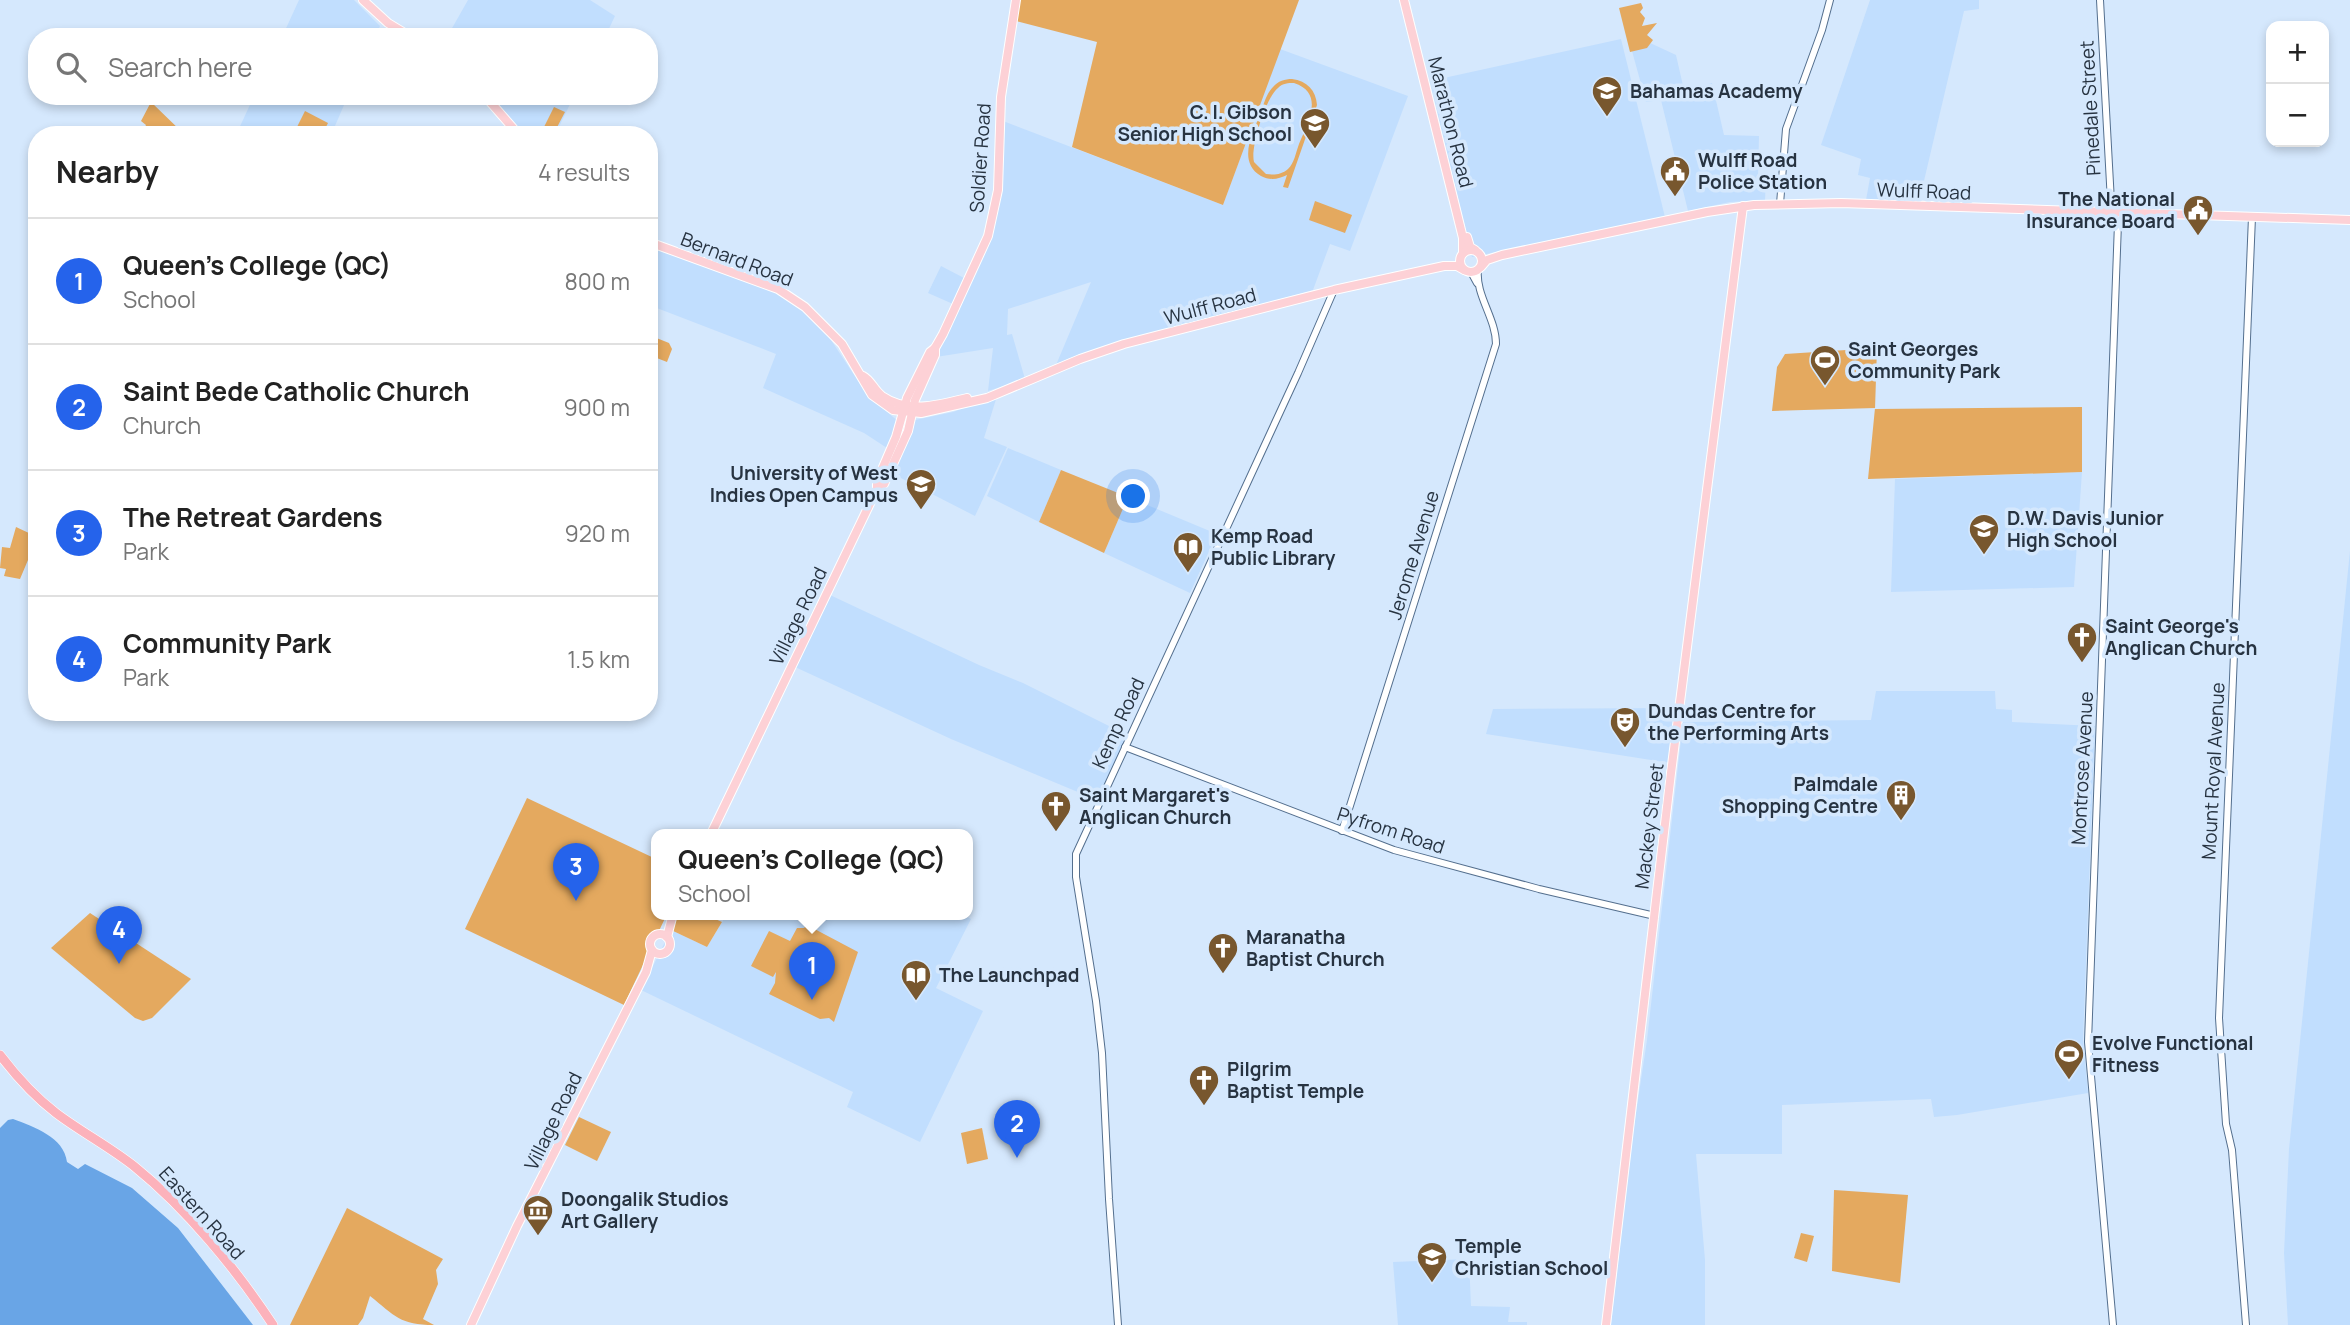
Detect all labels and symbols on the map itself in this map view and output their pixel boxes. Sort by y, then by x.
street label: Pinedale Street [2073,40,2107,176]
street label: Marathon Road [1422,54,1480,190]
school or university icon: Bahamas Academy [1590,74,1624,118]
place label: Bahamas Academy [1630,78,1803,104]
place label: C. I. Gibson Senior High School [1117,99,1292,147]
street label: Soldier Road [963,102,997,214]
school or university icon: C. I. Gibson Senior High School [1298,106,1332,150]
place label: Wulff Road Police Station [1698,147,1827,195]
public building icon: Wulff Road Police Station [1658,154,1692,198]
street label: Wulff Road [1876,176,1972,206]
place label: The National Insurance Board [2026,186,2175,234]
public building icon: The National Insurance Board [2181,193,2215,237]
street label: Bernard Road [677,226,797,292]
street label: Wulff Road [1161,281,1259,331]
place label: Saint Georges Community Park [1848,336,2001,384]
sports icon: Saint Georges Community Park [1808,343,1842,387]
place label: University of West Indies Open Campus [710,460,898,508]
school or university icon: University of West Indies Open Campus [904,467,938,511]
your location [1116,479,1150,513]
street label: Jerome Avenue [1381,487,1445,623]
place label: D.W. Davis Junior High School [2007,505,2164,553]
school or university icon: D.W. Davis Junior High School [1967,512,2001,556]
place label: Kemp Road Public Library [1211,523,1336,571]
library icon: Kemp Road Public Library [1171,530,1205,574]
street label: Village Road [763,563,833,669]
place label: Saint George's Anglican Church [2105,613,2257,661]
church icon: Saint George's Anglican Church [2065,620,2099,664]
street label: Kemp Road [1086,673,1150,773]
street label: Mount Royal Avenue [2195,682,2231,860]
street label: Montrose Avenue [2065,691,2099,845]
place label: Dundas Centre for the Performing Arts [1648,698,1829,746]
theatre icon: Dundas Centre for the Performing Arts [1608,705,1642,749]
street label: Mackey Street [1628,761,1670,891]
place label: Palmdale Shopping Centre [1722,771,1878,819]
building icon: Palmdale Shopping Centre [1884,778,1918,822]
place label: Saint Margaret's Anglican Church [1079,782,1231,830]
church icon: Saint Margaret's Anglican Church [1039,789,1073,833]
street label: Pyfrom Road [1334,800,1448,860]
pin: 3 [553,843,599,901]
pin: 4 [96,906,142,964]
place label: Maranatha Baptist Church [1246,924,1385,972]
church icon: Maranatha Baptist Church [1206,931,1240,975]
pin: 1 [789,942,835,1000]
library icon: The Launchpad [899,958,933,1002]
place label: The Launchpad [939,962,1080,988]
place label: Evolve Functional Fitness [2092,1030,2254,1078]
sports icon: Evolve Functional Fitness [2052,1037,2086,1081]
place label: Pilgrim Baptist Temple [1227,1056,1364,1104]
church icon: Pilgrim Baptist Temple [1187,1063,1221,1107]
street label: Village Road [518,1068,588,1174]
pin: 2 [994,1100,1040,1158]
street label: Eastern Road [153,1161,251,1265]
place label: Doongalik Studios Art Gallery [561,1186,728,1234]
museum icon: Doongalik Studios Art Gallery [521,1193,555,1237]
place label: Temple Christian School [1455,1233,1608,1281]
school or university icon: Temple Christian School [1415,1240,1449,1284]

